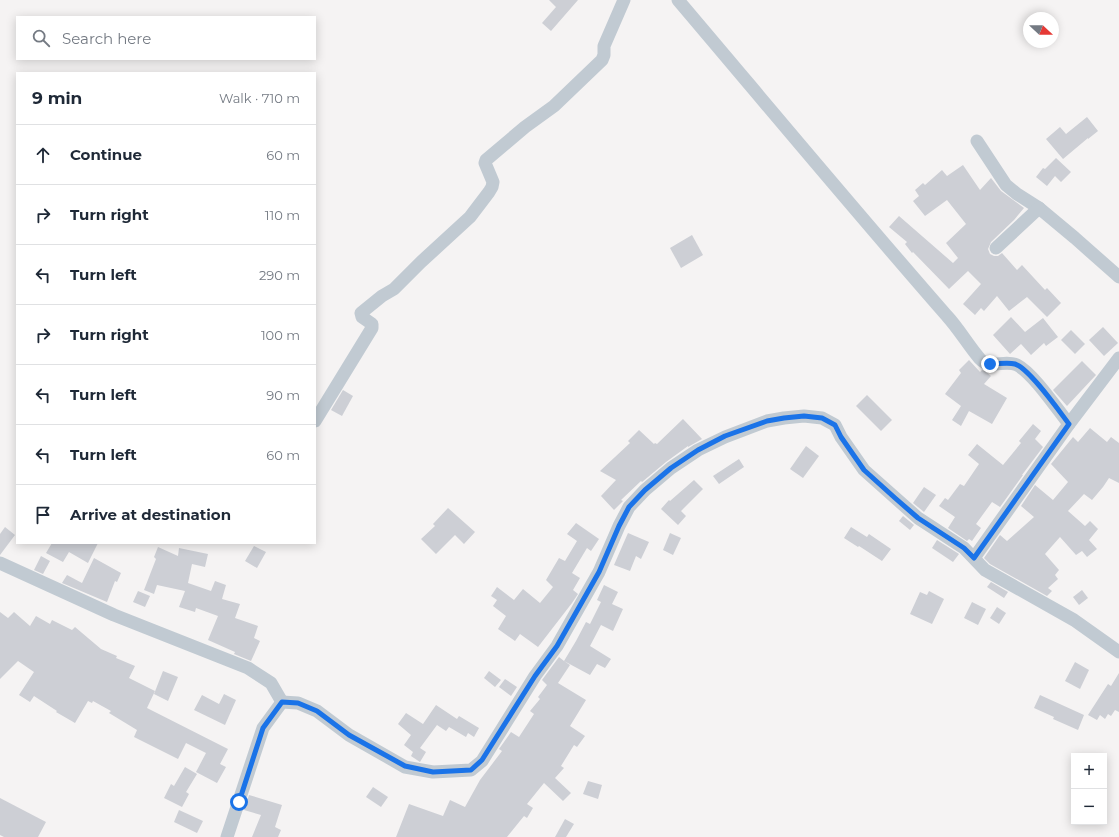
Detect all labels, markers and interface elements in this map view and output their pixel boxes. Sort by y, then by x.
north arrow [1023,12,1059,48]
search box [16,16,316,60]
icon: search [30,27,52,49]
text: Search here [62,29,151,48]
text: 9 min [32,88,82,108]
text: Walk · 710 m [219,90,300,106]
icon: ahead [32,144,54,166]
text: Continue [70,145,142,164]
text: 60 m [266,147,300,163]
icon: right [32,204,54,226]
text: Turn right [70,205,149,224]
text: 110 m [265,207,300,223]
icon: left [32,264,54,286]
text: Turn left [70,265,137,284]
text: 290 m [259,267,300,283]
icon: right [32,324,54,346]
text: Turn right [70,325,149,344]
text: 100 m [261,327,300,343]
route end [981,355,999,373]
icon: left [32,384,54,406]
text: Turn left [70,385,137,404]
text: 90 m [266,387,300,403]
icon: left [32,444,54,466]
text: Turn left [70,445,137,464]
text: 60 m [266,447,300,463]
icon: arrive [32,504,54,526]
text: Arrive at destination [70,505,231,524]
map controls [1071,753,1107,825]
button: + [1071,753,1107,789]
button: − [1071,789,1107,825]
route start [230,793,248,811]

